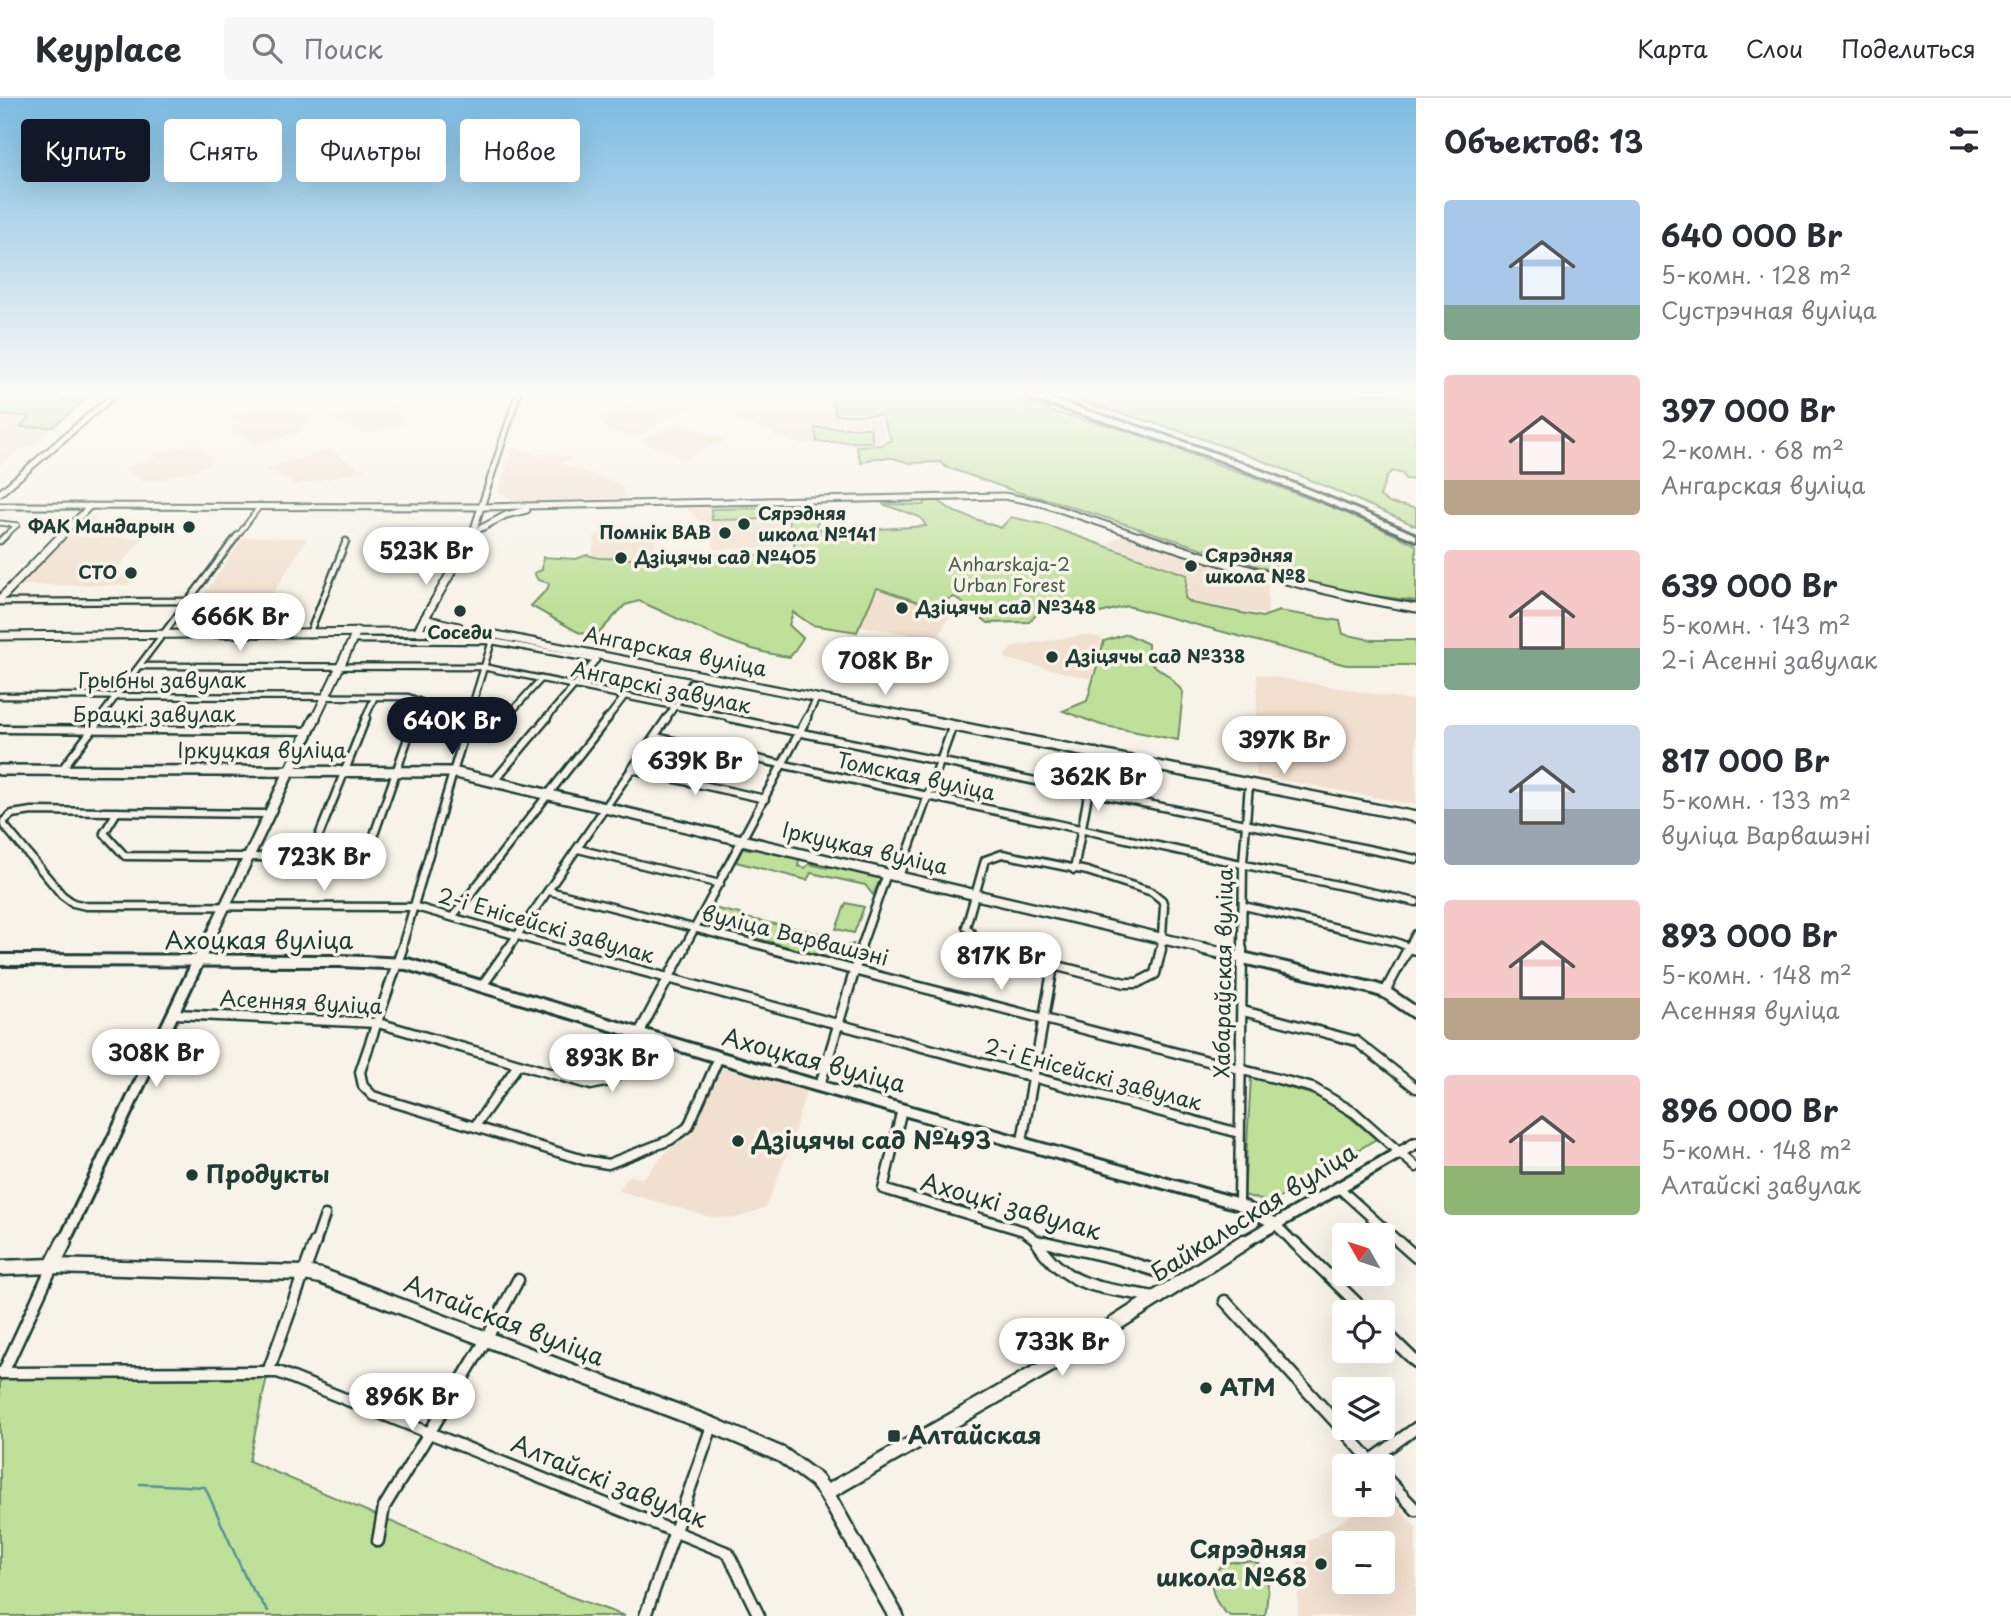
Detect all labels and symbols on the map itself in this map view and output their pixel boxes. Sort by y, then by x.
place label: Сярэдняя школа №141 [758,499,877,547]
place label: ФАК Мандарын [28,512,175,539]
marker: Сярэдняя школа №141 [736,516,752,532]
place label: Помнік ВАВ [599,518,711,545]
marker: ФАК Мандарын [181,519,197,535]
marker: Помнік ВАВ [717,525,733,541]
pin: 523K Br [361,528,491,587]
place label: Сярэдняя школа №8 [1205,541,1306,589]
place label: Дзіцячы сад №405 [634,543,816,570]
marker: Дзіцячы сад №405 [613,550,629,566]
park label: Anharskaja-2 Urban Forest [948,550,1070,598]
place label: СТО [78,558,117,585]
marker: Сярэдняя школа №8 [1183,558,1199,574]
marker: СТО [123,565,139,581]
place label: Дзіцячы сад №348 [915,593,1096,620]
pin: 666K Br [175,594,305,653]
marker: Дзіцячы сад №348 [894,600,910,616]
marker: Соседи [452,603,468,619]
street label: Ангарская вуліца [581,617,770,684]
place label: Соседи [427,618,493,645]
pin: 708K Br [820,638,950,697]
place label: Дзіцячы сад №338 [1065,642,1245,669]
marker: Дзіцячы сад №338 [1044,649,1060,665]
street label: Ангарскі завулак [568,651,755,721]
street label: Грыбны завулак [78,663,246,695]
street label: Брацкі завулак [73,697,236,729]
pin: 640K Br [387,698,517,757]
pin: 397K Br [1219,716,1349,776]
street label: Іркуцкая вуліца [178,733,347,765]
pin: 639K Br [630,738,760,797]
street label: Томская вуліца [834,743,999,807]
pin: 362K Br [1033,754,1163,813]
street label: Іркуцкая вуліца [780,812,951,882]
pin: 723K Br [259,834,389,893]
street label: Хабараўская вуліца [1204,868,1240,1078]
street label: 2-і Енісейскі завулак [435,878,659,970]
street label: вуліца Варвашэні [699,895,892,973]
street label: Ахоцкая вуліца [165,921,354,957]
pin: 817K Br [936,932,1066,992]
street label: Асенняя вуліца [219,981,384,1021]
street label: Ахоцкая вуліца [719,1017,911,1101]
street label: 2-і Енісейскі завулак [981,1029,1206,1118]
pin: 308K Br [91,1030,221,1089]
pin: 893K Br [547,1034,677,1094]
place label: Дзіцячы сад №493 [751,1121,991,1157]
marker: Дзіцячы сад №493 [730,1133,746,1149]
street label: Байкальская вуліца [1143,1133,1364,1290]
place label: Продукты [206,1155,330,1191]
street label: Ахоцкі завулак [917,1162,1107,1248]
marker: Продукты [184,1167,200,1183]
north arrow [1332,1223,1395,1286]
street label: Алтайская вуліца [399,1264,610,1374]
pin: 733K Br [997,1318,1127,1378]
place label: АТМ [1220,1368,1276,1404]
pin: 896K Br [347,1374,477,1433]
marker: АТМ [1198,1380,1214,1396]
place label: Алтайская [908,1416,1042,1452]
street label: Алтайскі завулак [506,1424,714,1536]
marker: Алтайская [886,1428,902,1444]
place label: Сярэдняя школа №68 [1156,1530,1307,1594]
marker: Сярэдняя школа №68 [1313,1556,1329,1572]

